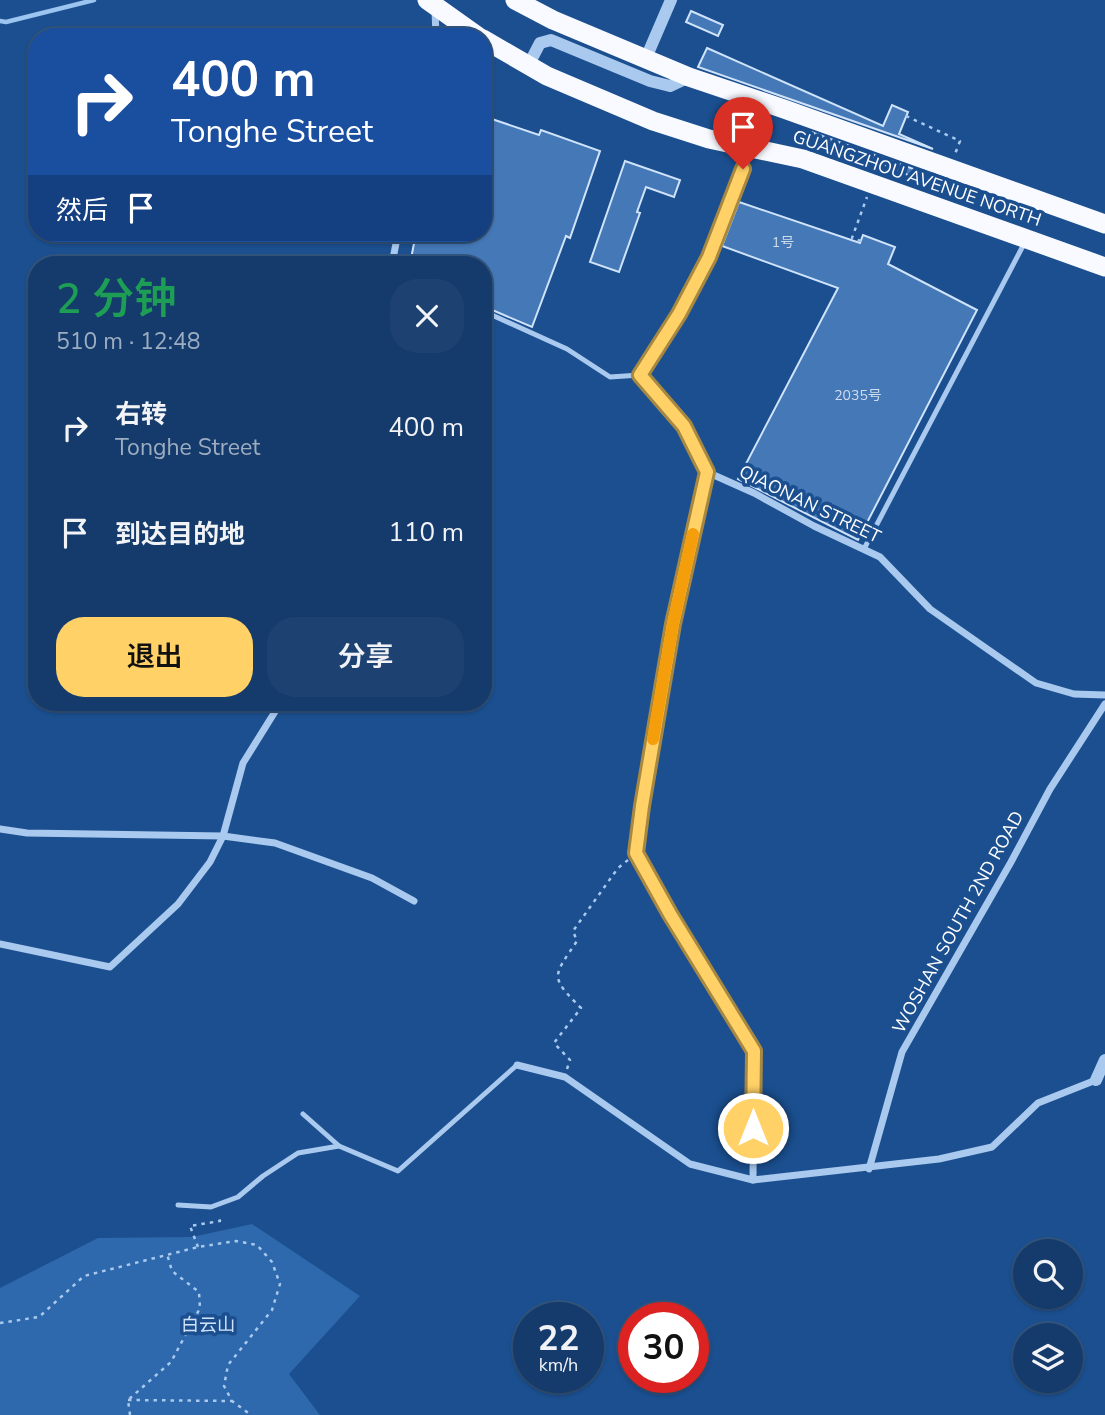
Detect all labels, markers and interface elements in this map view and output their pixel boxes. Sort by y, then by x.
text: 400 m [171,46,315,113]
icon: right [56,56,147,147]
pin [713,97,773,169]
icon: arrive [724,108,762,146]
text: Tonghe Street [171,110,373,153]
street label: GUANGZHOU AVENUE NORTH [790,124,1044,232]
icon: arrive [122,189,160,227]
text: 然后 [56,193,108,228]
house number: 1号 [772,233,794,252]
text: 2 分钟 [56,271,176,328]
button: close [390,279,464,353]
text: 510 m · 12:48 [56,326,201,357]
house number: 2035号 [834,386,882,405]
text: 右转 [115,397,167,432]
icon: right [56,409,94,447]
text: 400 m [388,410,464,445]
text: Tonghe Street [115,432,260,463]
street label: QIAONAN STREET [735,459,885,549]
icon: arrive [56,514,94,552]
text: 110 m [388,515,464,550]
text: 到达目的地 [115,517,245,552]
button: 退出 [56,617,253,697]
button: 分享 [267,617,464,697]
street label: WOSHAN SOUTH 2ND ROAD [887,807,1029,1037]
position arrow [716,1091,790,1165]
map controls [1013,1239,1083,1393]
button: search [1013,1239,1083,1309]
speed limit sign: 30 [618,1302,709,1393]
park label: 白云山 [181,1313,235,1337]
text: 22 [537,1315,580,1362]
button: layers [1013,1323,1083,1393]
text: km/h [539,1353,578,1377]

